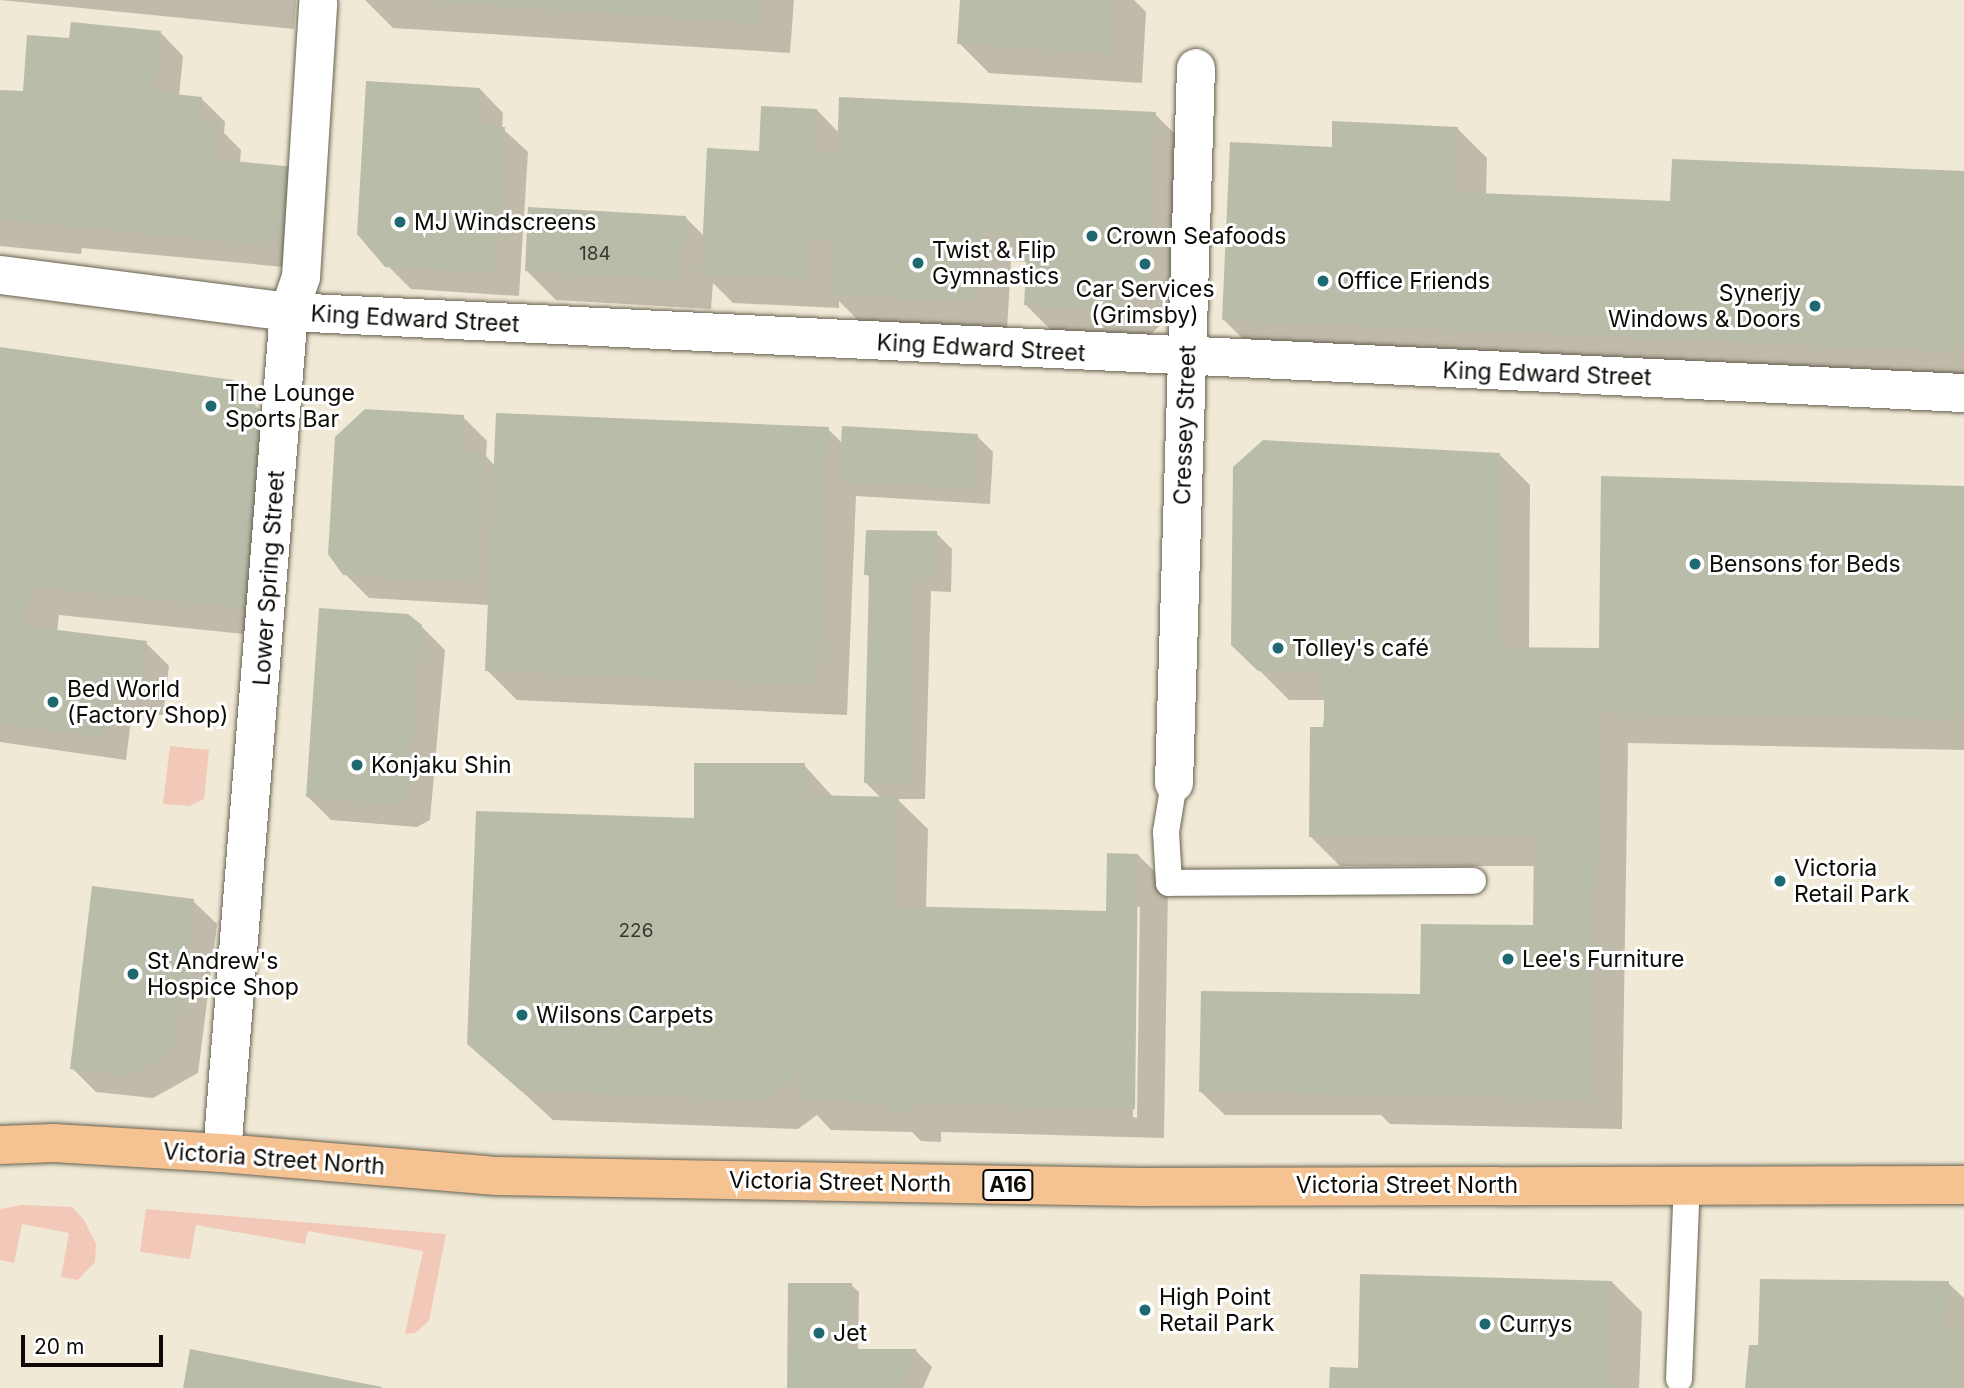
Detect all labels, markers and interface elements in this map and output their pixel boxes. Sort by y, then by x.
place label: MJ Windscreens [414,208,596,236]
marker: MJ Windscreens [392,214,408,230]
place label: Crown Seafoods [1106,222,1286,250]
marker: Crown Seafoods [1084,228,1100,244]
place label: Twist & Flip Gymnastics [932,236,1059,290]
house number: 184 [579,243,611,265]
marker: Twist & Flip Gymnastics [910,255,926,271]
marker: Car Services (Grimsby) [1137,256,1153,272]
place label: Office Friends [1337,267,1490,295]
marker: Office Friends [1315,273,1331,289]
place label: Car Services (Grimsby) [1075,275,1215,329]
place label: Synerjy Windows & Doors [1608,279,1801,333]
marker: Synerjy Windows & Doors [1807,298,1823,314]
street label: King Edward Street [310,300,520,338]
street label: King Edward Street [876,329,1086,367]
street label: Cressey Street [1168,345,1202,505]
street label: King Edward Street [1442,357,1652,391]
place label: The Lounge Sports Bar [225,379,355,433]
marker: The Lounge Sports Bar [203,398,219,414]
street label: Lower Spring Street [248,469,290,687]
place label: Bensons for Beds [1709,550,1901,578]
marker: Bensons for Beds [1687,556,1703,572]
place label: Tolley's café [1292,634,1429,662]
marker: Tolley's café [1270,640,1286,656]
place label: Bed World (Factory Shop) [67,675,228,729]
marker: Bed World (Factory Shop) [45,694,61,710]
place label: Konjaku Shin [371,751,512,779]
marker: Konjaku Shin [349,757,365,773]
place label: Victoria Retail Park [1794,854,1909,908]
marker: Victoria Retail Park [1772,873,1788,889]
house number: 226 [619,920,653,942]
place label: Lee's Furniture [1522,945,1684,973]
place label: St Andrew's Hospice Shop [147,947,299,1001]
marker: Lee's Furniture [1500,951,1516,967]
marker: St Andrew's Hospice Shop [125,966,141,982]
place label: Wilsons Carpets [536,1001,714,1029]
marker: Wilsons Carpets [514,1007,530,1023]
street label: Victoria Street North [162,1137,386,1181]
street label: Victoria Street North [729,1166,951,1198]
road number: A16 [982,1168,1034,1202]
street label: Victoria Street North [1296,1171,1518,1199]
place label: High Point Retail Park [1159,1283,1274,1337]
marker: High Point Retail Park [1137,1302,1153,1318]
place label: Currys [1499,1310,1573,1338]
marker: Currys [1477,1316,1493,1332]
place label: Jet [833,1319,867,1347]
scale bar [24,1322,166,1366]
marker: Jet [811,1325,827,1341]
text: 20 m [34,1334,84,1359]

